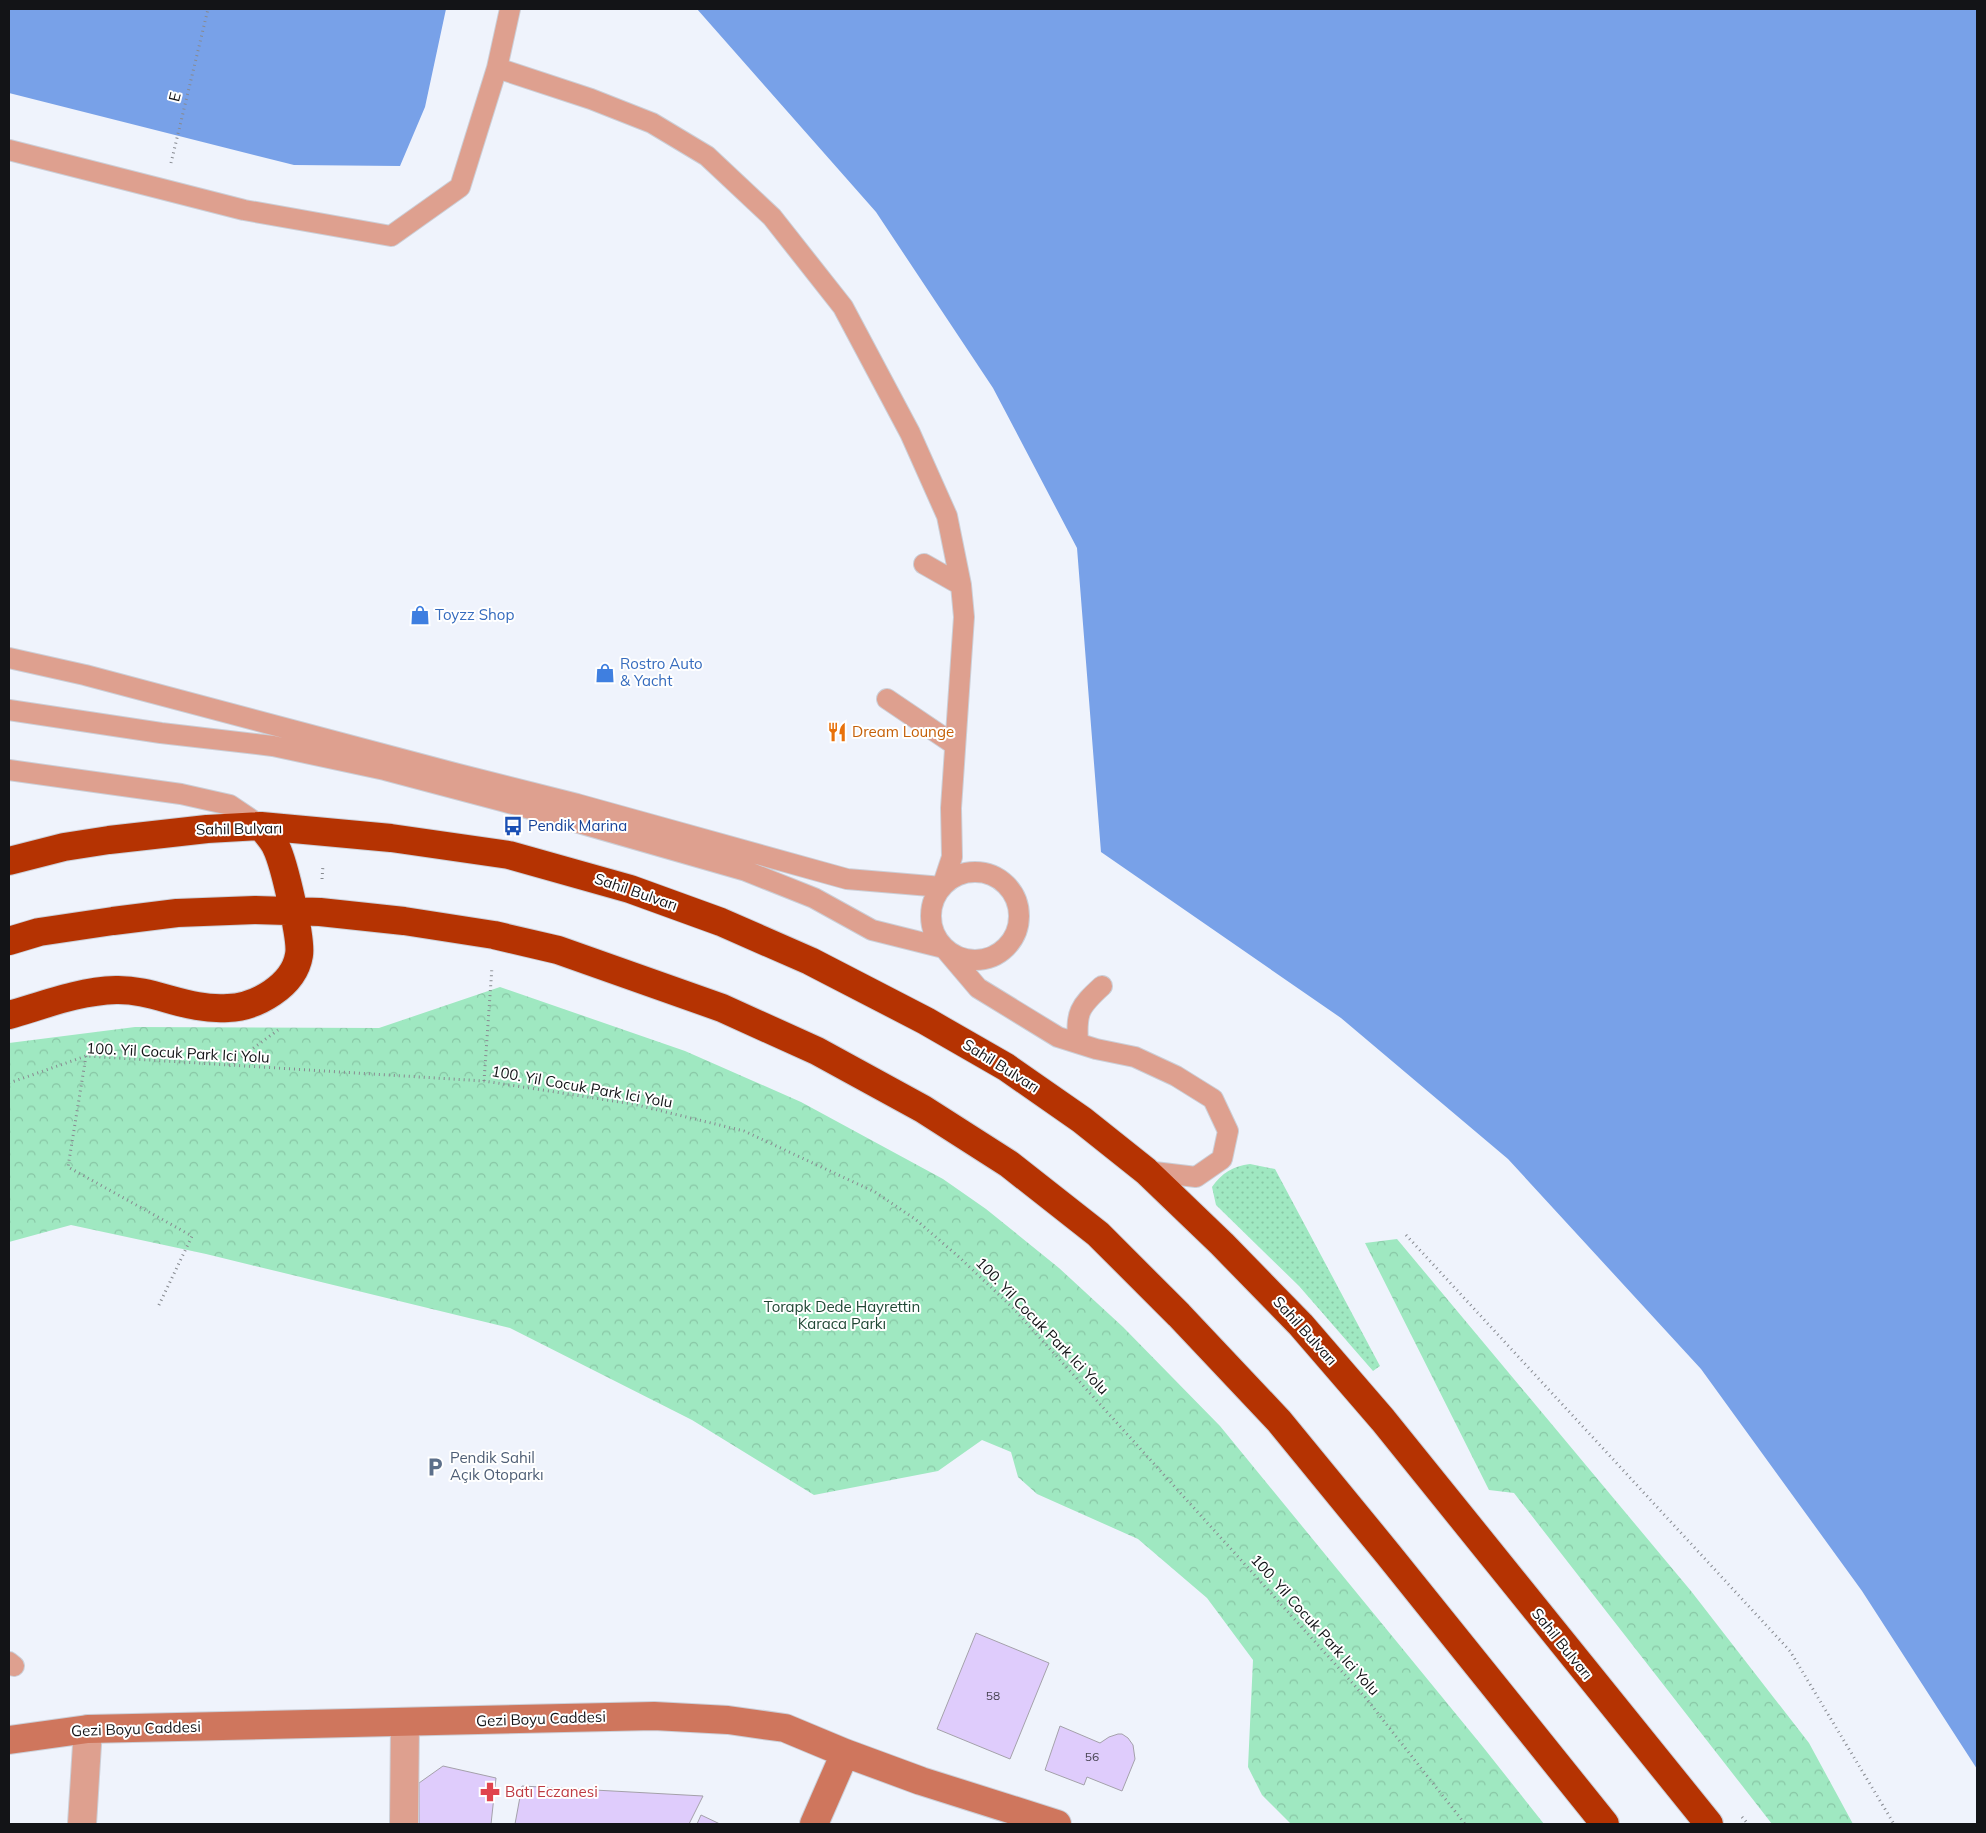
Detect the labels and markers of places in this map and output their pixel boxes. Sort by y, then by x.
shop icon: Toyzz Shop [409,604,431,626]
place label: Toyzz Shop [435,605,514,624]
place label: Rostro Auto & Yacht [620,654,703,690]
shop icon: Rostro Auto & Yacht [594,662,616,684]
restaurant icon: Dream Lounge [826,721,848,743]
place label: Dream Lounge [852,722,954,741]
bus stop icon: Pendik Marina [502,815,524,837]
place label: Pendik Marina [528,816,627,835]
place label: Pendik Sahil Açık Otoparkı [450,1448,544,1484]
parking icon: Pendik Sahil Açık Otoparkı [424,1456,446,1478]
pharmacy icon: Batı Eczanesi [479,1781,501,1803]
place label: Batı Eczanesi [505,1782,598,1801]

